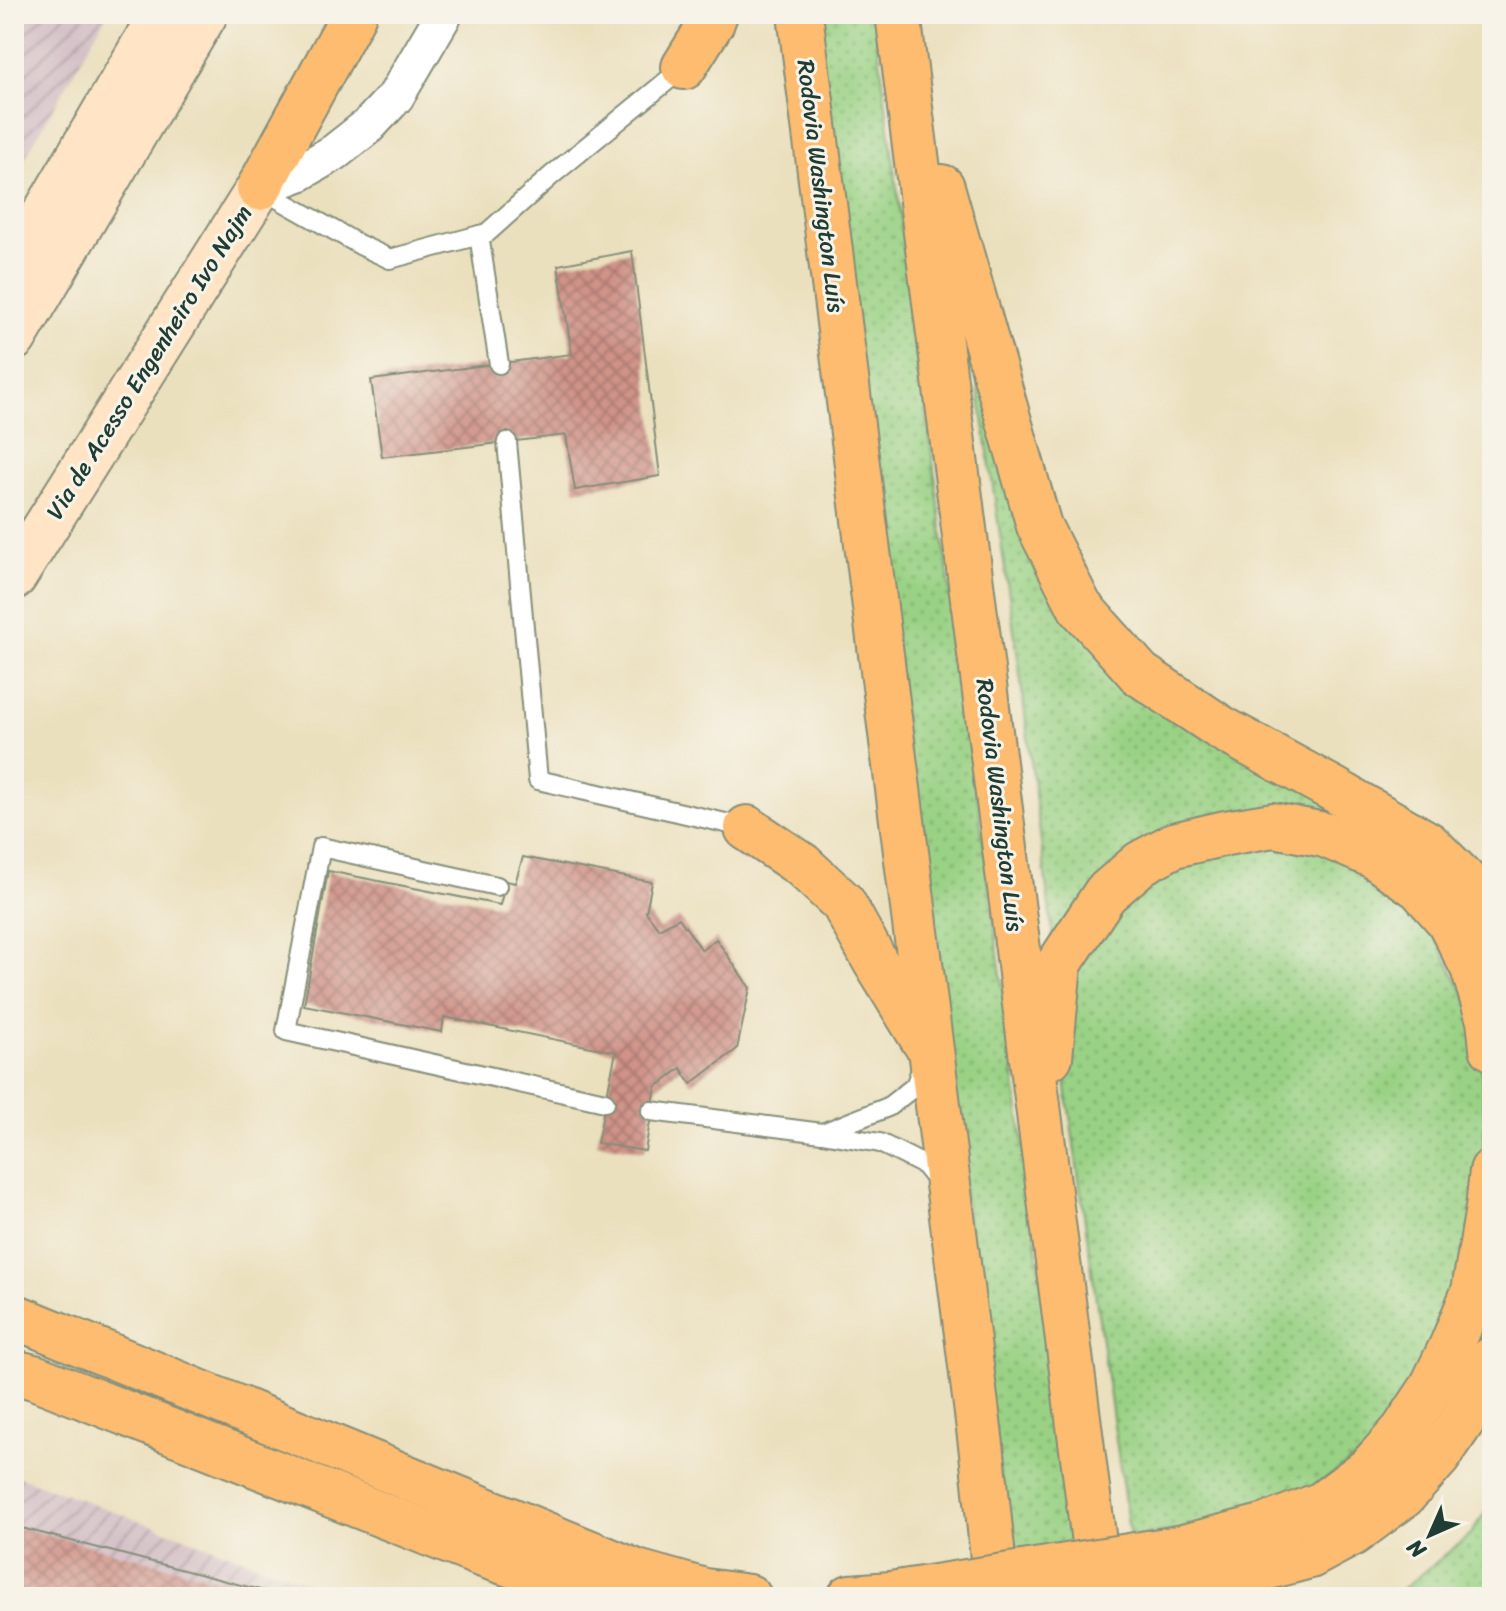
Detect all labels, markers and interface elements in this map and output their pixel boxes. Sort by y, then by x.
street label: Rodovia Washington Luís [785,57,857,315]
street label: Via de Acesso Engenheiro Ivo Najm [34,196,264,528]
street label: Rodovia Washington Luís [964,676,1036,934]
north arrow [1390,1495,1470,1575]
text: N [1397,1529,1436,1569]

